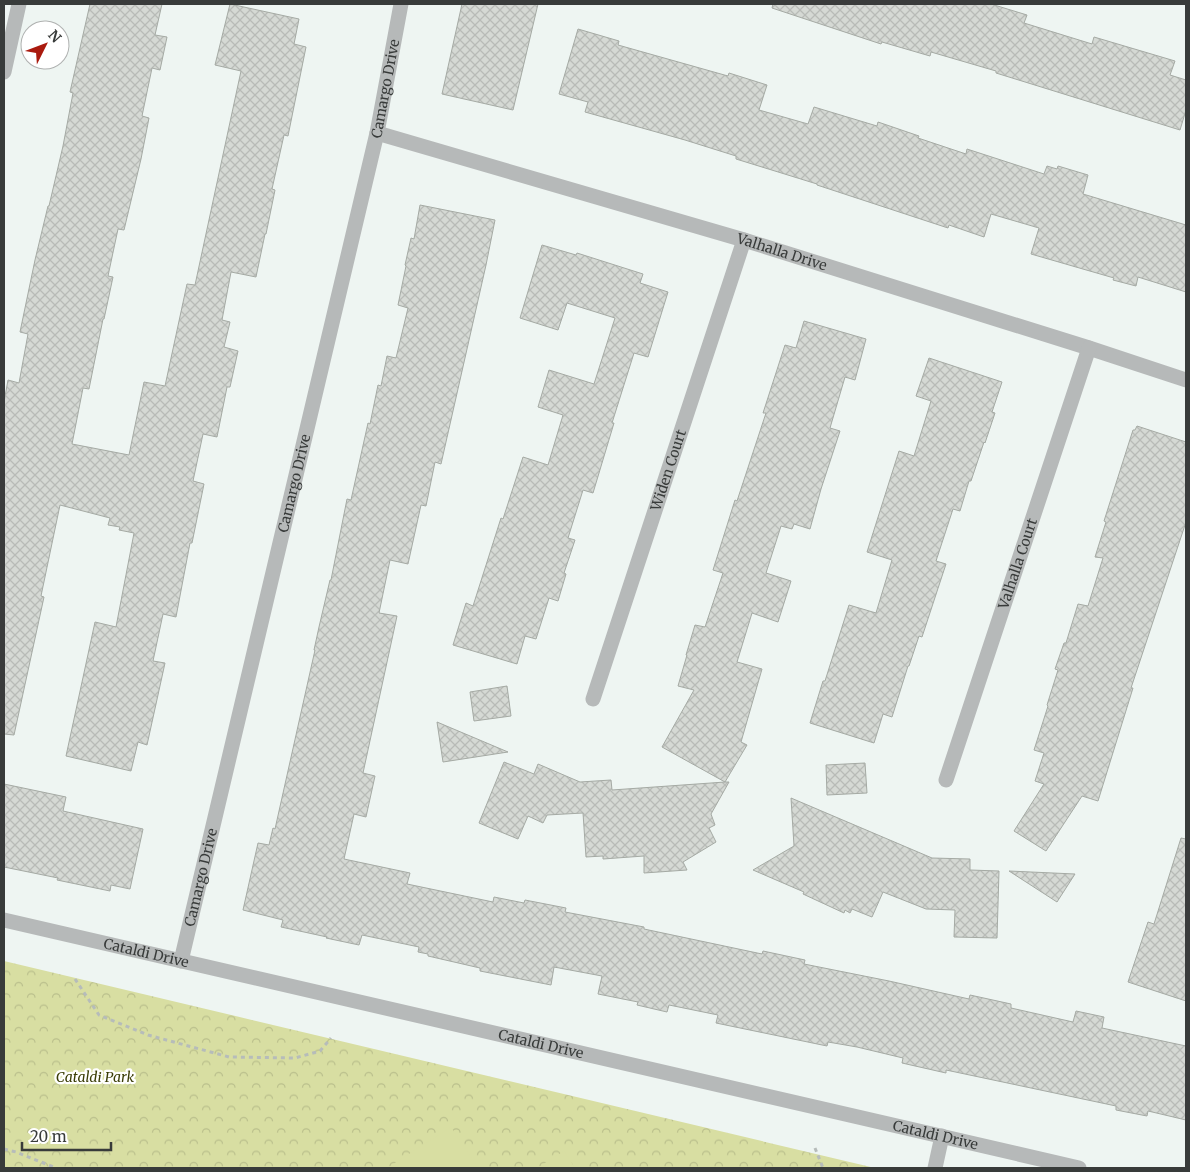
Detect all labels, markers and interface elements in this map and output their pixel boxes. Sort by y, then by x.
north arrow [20,20,70,70]
text: N [44,26,65,46]
street label: Camargo Drive [367,38,403,140]
street label: Valhalla Drive [734,229,829,274]
street label: Widen Court [646,427,690,514]
street label: Camargo Drive [274,432,314,534]
street label: Valhalla Court [994,515,1041,612]
street label: Camargo Drive [180,826,221,928]
street label: Cataldi Drive [102,934,191,971]
street label: Cataldi Drive [497,1025,585,1062]
park label: Cataldi Park [56,1068,134,1086]
street label: Cataldi Drive [891,1116,980,1153]
scale bar [22,1120,111,1152]
text: 20 m [30,1127,67,1146]

